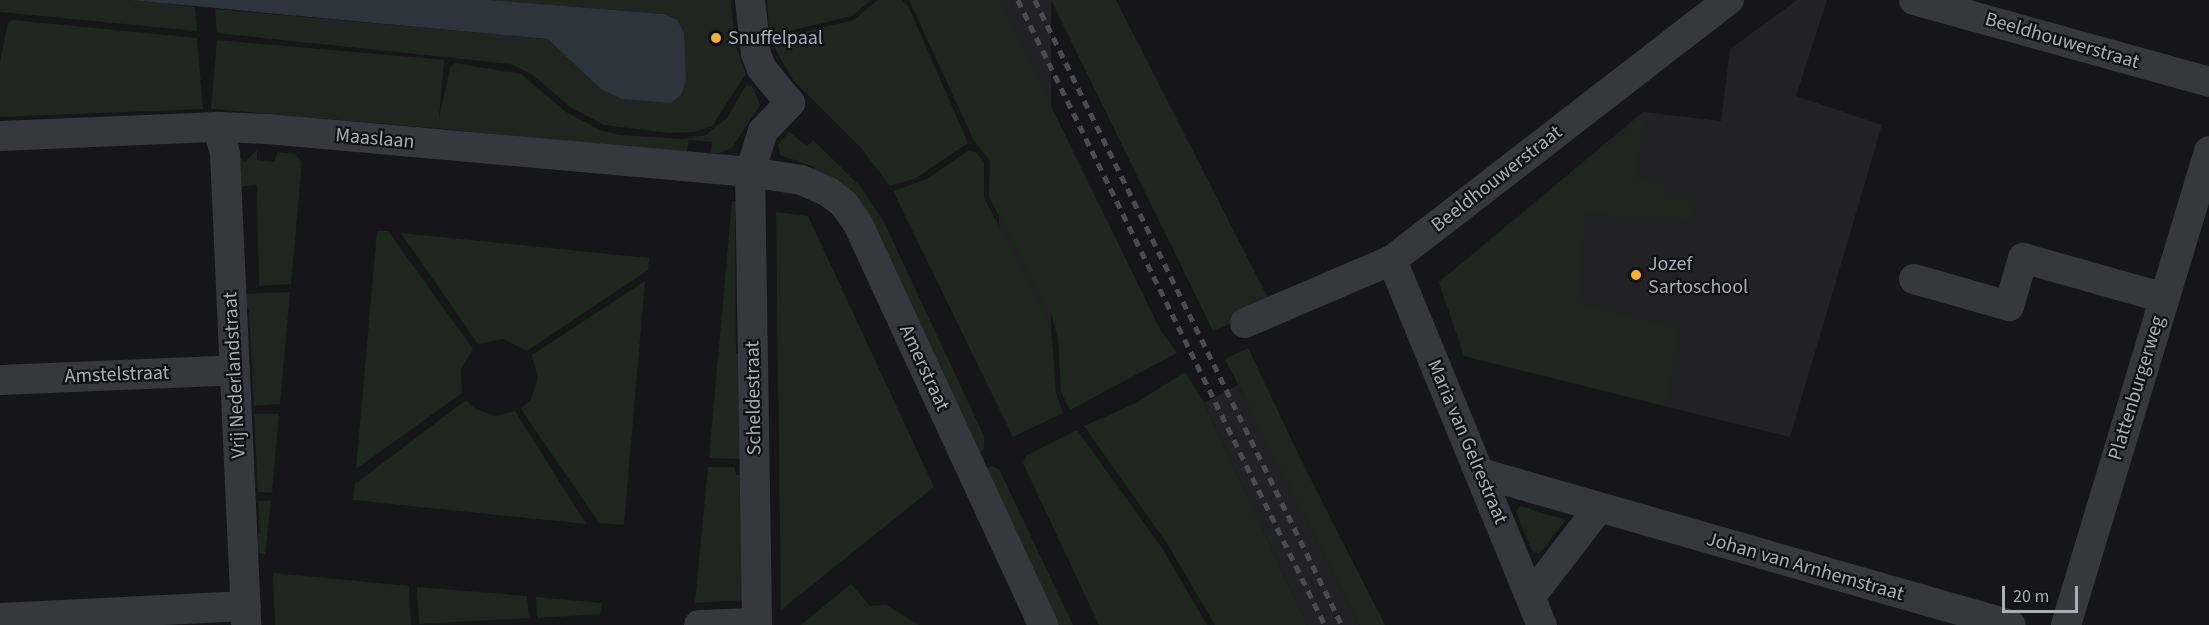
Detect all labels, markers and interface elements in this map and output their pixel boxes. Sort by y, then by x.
street label: Beeldhouwerstraat [1982,8,2142,74]
place label: Snuffelpaal [728,26,823,50]
marker: Snuffelpaal [709,31,723,45]
street label: Beeldhouwerstraat [1427,120,1567,238]
street label: Maaslaan [334,124,416,154]
place label: Jozef Sartoschool [1648,252,1748,299]
marker: Jozef Sartoschool [1629,268,1643,282]
street label: Vrij Nederlandstraat [219,291,251,459]
street label: Plattenburgerweg [2104,313,2170,463]
street label: Amerstraat [894,321,954,415]
street label: Scheldestraat [741,341,767,455]
street label: Maria van Gelrestraat [1421,356,1513,528]
street label: Amstelstraat [64,361,170,389]
street label: Johan van Arnhemstraat [1704,527,1906,607]
scale bar [2005,574,2082,612]
text: 20 m [2013,584,2049,609]

